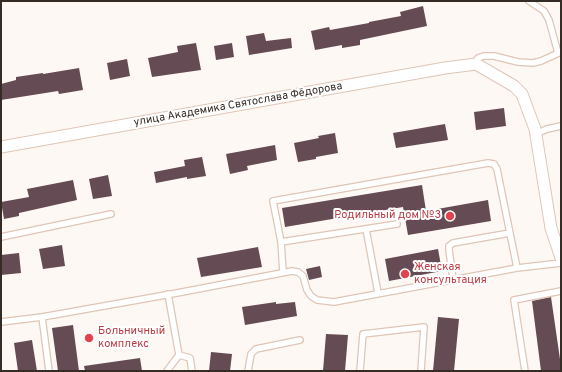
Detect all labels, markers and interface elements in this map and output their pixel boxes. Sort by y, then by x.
street label: улица Академика Святослава Фёдорова [133,80,343,130]
place label: Родильный дом №3 [334,209,441,223]
marker: Родильный дом №3 [444,210,456,222]
place label: Женская консультация [414,261,487,287]
marker: Женская консультация [399,268,411,280]
place label: Больничный комплекс [98,325,165,351]
marker: Больничный комплекс [83,332,95,344]

